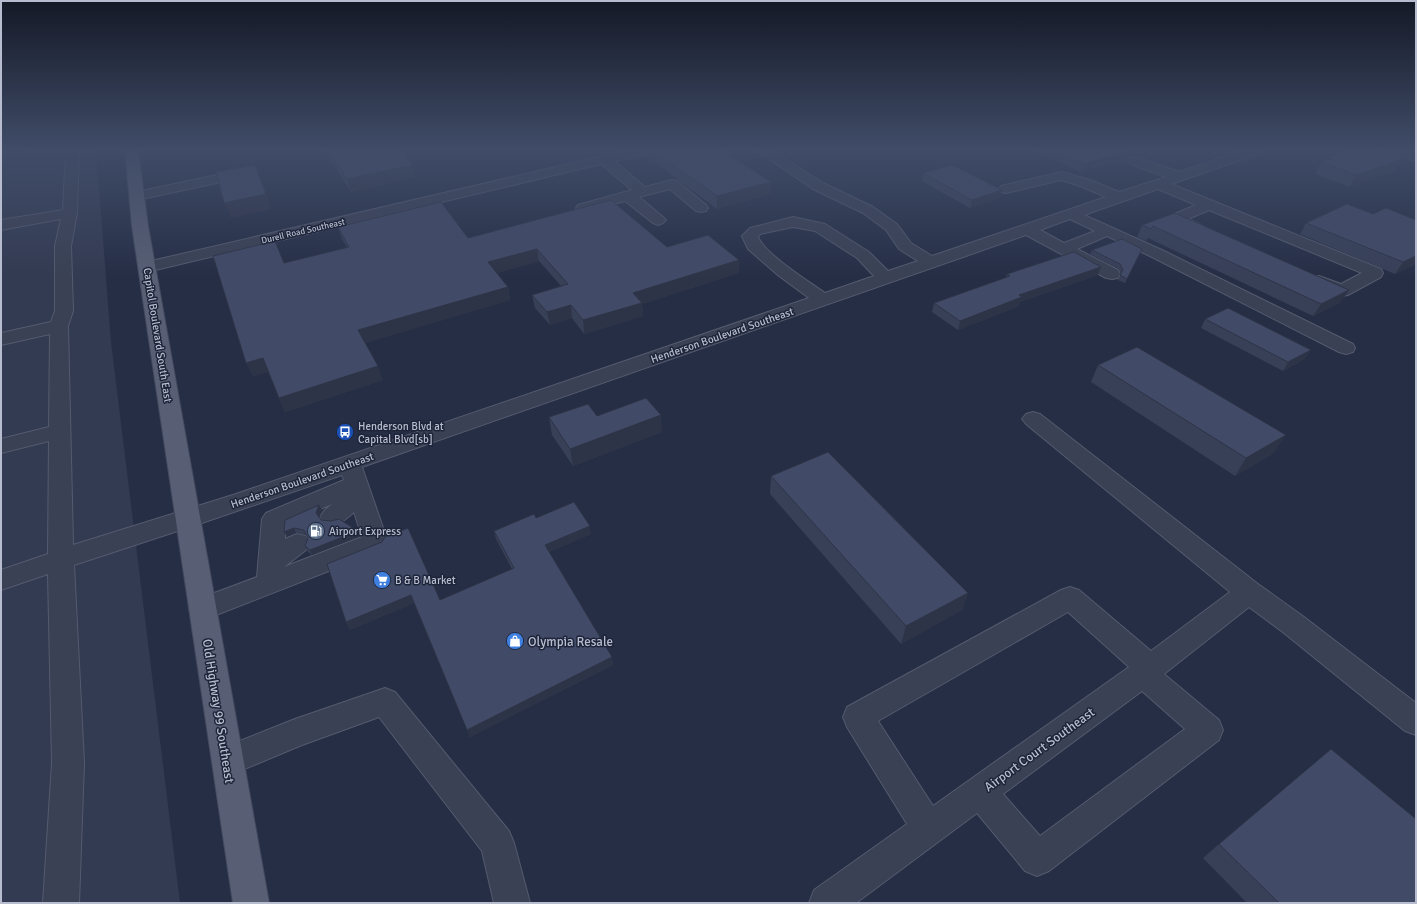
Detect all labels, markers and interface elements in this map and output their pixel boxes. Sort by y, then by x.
street label: Durell Road Southeast [260,216,346,246]
street label: Capitol Boulevard South East [140,267,175,403]
street label: Henderson Boulevard Southeast [649,305,795,366]
place label: Henderson Blvd at Capital Blvd[sb] [358,420,444,446]
bus stop icon: Henderson Blvd at Capital Blvd[sb] [335,422,355,442]
street label: Henderson Boulevard Southeast [229,450,375,511]
fuel station icon: Airport Express [306,521,326,541]
place label: Airport Express [329,525,401,538]
supermarket icon: B & B Market [372,570,392,590]
place label: B & B Market [395,574,456,587]
shop icon: Olympia Resale [505,631,525,651]
place label: Olympia Resale [528,634,613,650]
street label: Old Highway 99 Southeast [199,638,237,785]
street label: Airport Court Southeast [981,704,1098,795]

